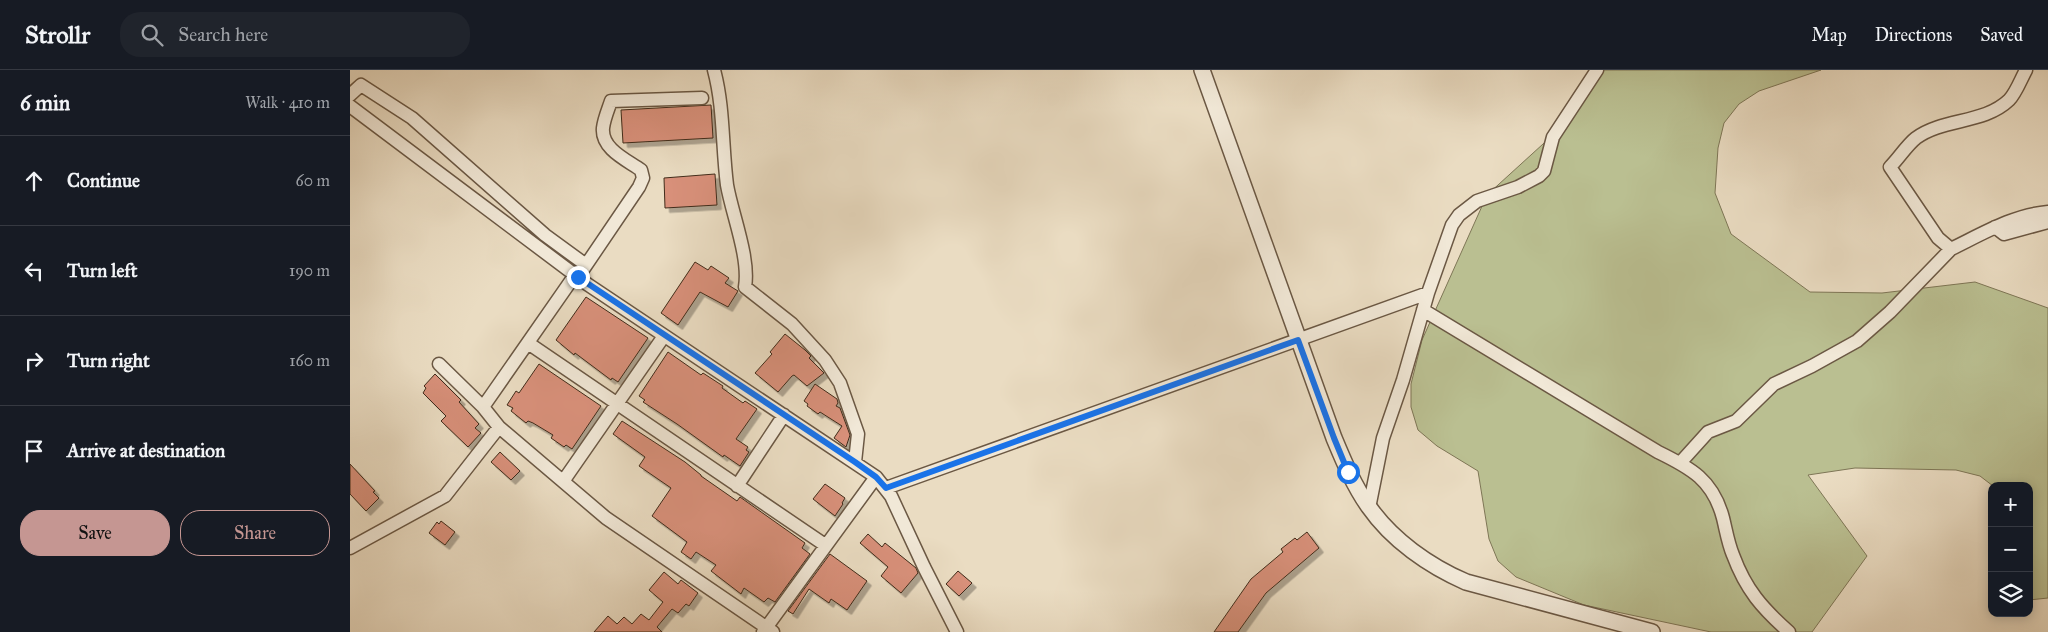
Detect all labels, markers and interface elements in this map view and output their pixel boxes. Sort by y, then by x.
search box [120,12,470,57]
text: Strollr [25,20,90,50]
icon: search [138,21,166,49]
text: Search here [178,23,268,46]
text: Map [1811,24,1847,46]
text: Directions [1875,24,1952,46]
text: Saved [1980,24,2023,46]
text: 6 min [20,90,70,116]
text: Walk · 410 m [245,93,330,112]
icon: ahead [20,167,48,195]
text: Continue [67,169,140,192]
text: 60 m [296,171,330,190]
icon: left [20,257,48,285]
text: Turn left [67,259,137,282]
text: 190 m [289,261,330,280]
route end [567,266,590,289]
icon: right [20,347,48,375]
text: Turn right [67,349,150,372]
text: 160 m [289,351,330,370]
icon: arrive [20,437,48,465]
text: Arrive at destination [67,439,225,462]
route start [1337,461,1360,484]
map controls [1988,482,2033,617]
button: + [1988,482,2033,527]
button: Save [20,510,170,556]
button: Share [180,510,330,556]
button: − [1988,527,2033,572]
button: layers [1988,572,2033,617]

